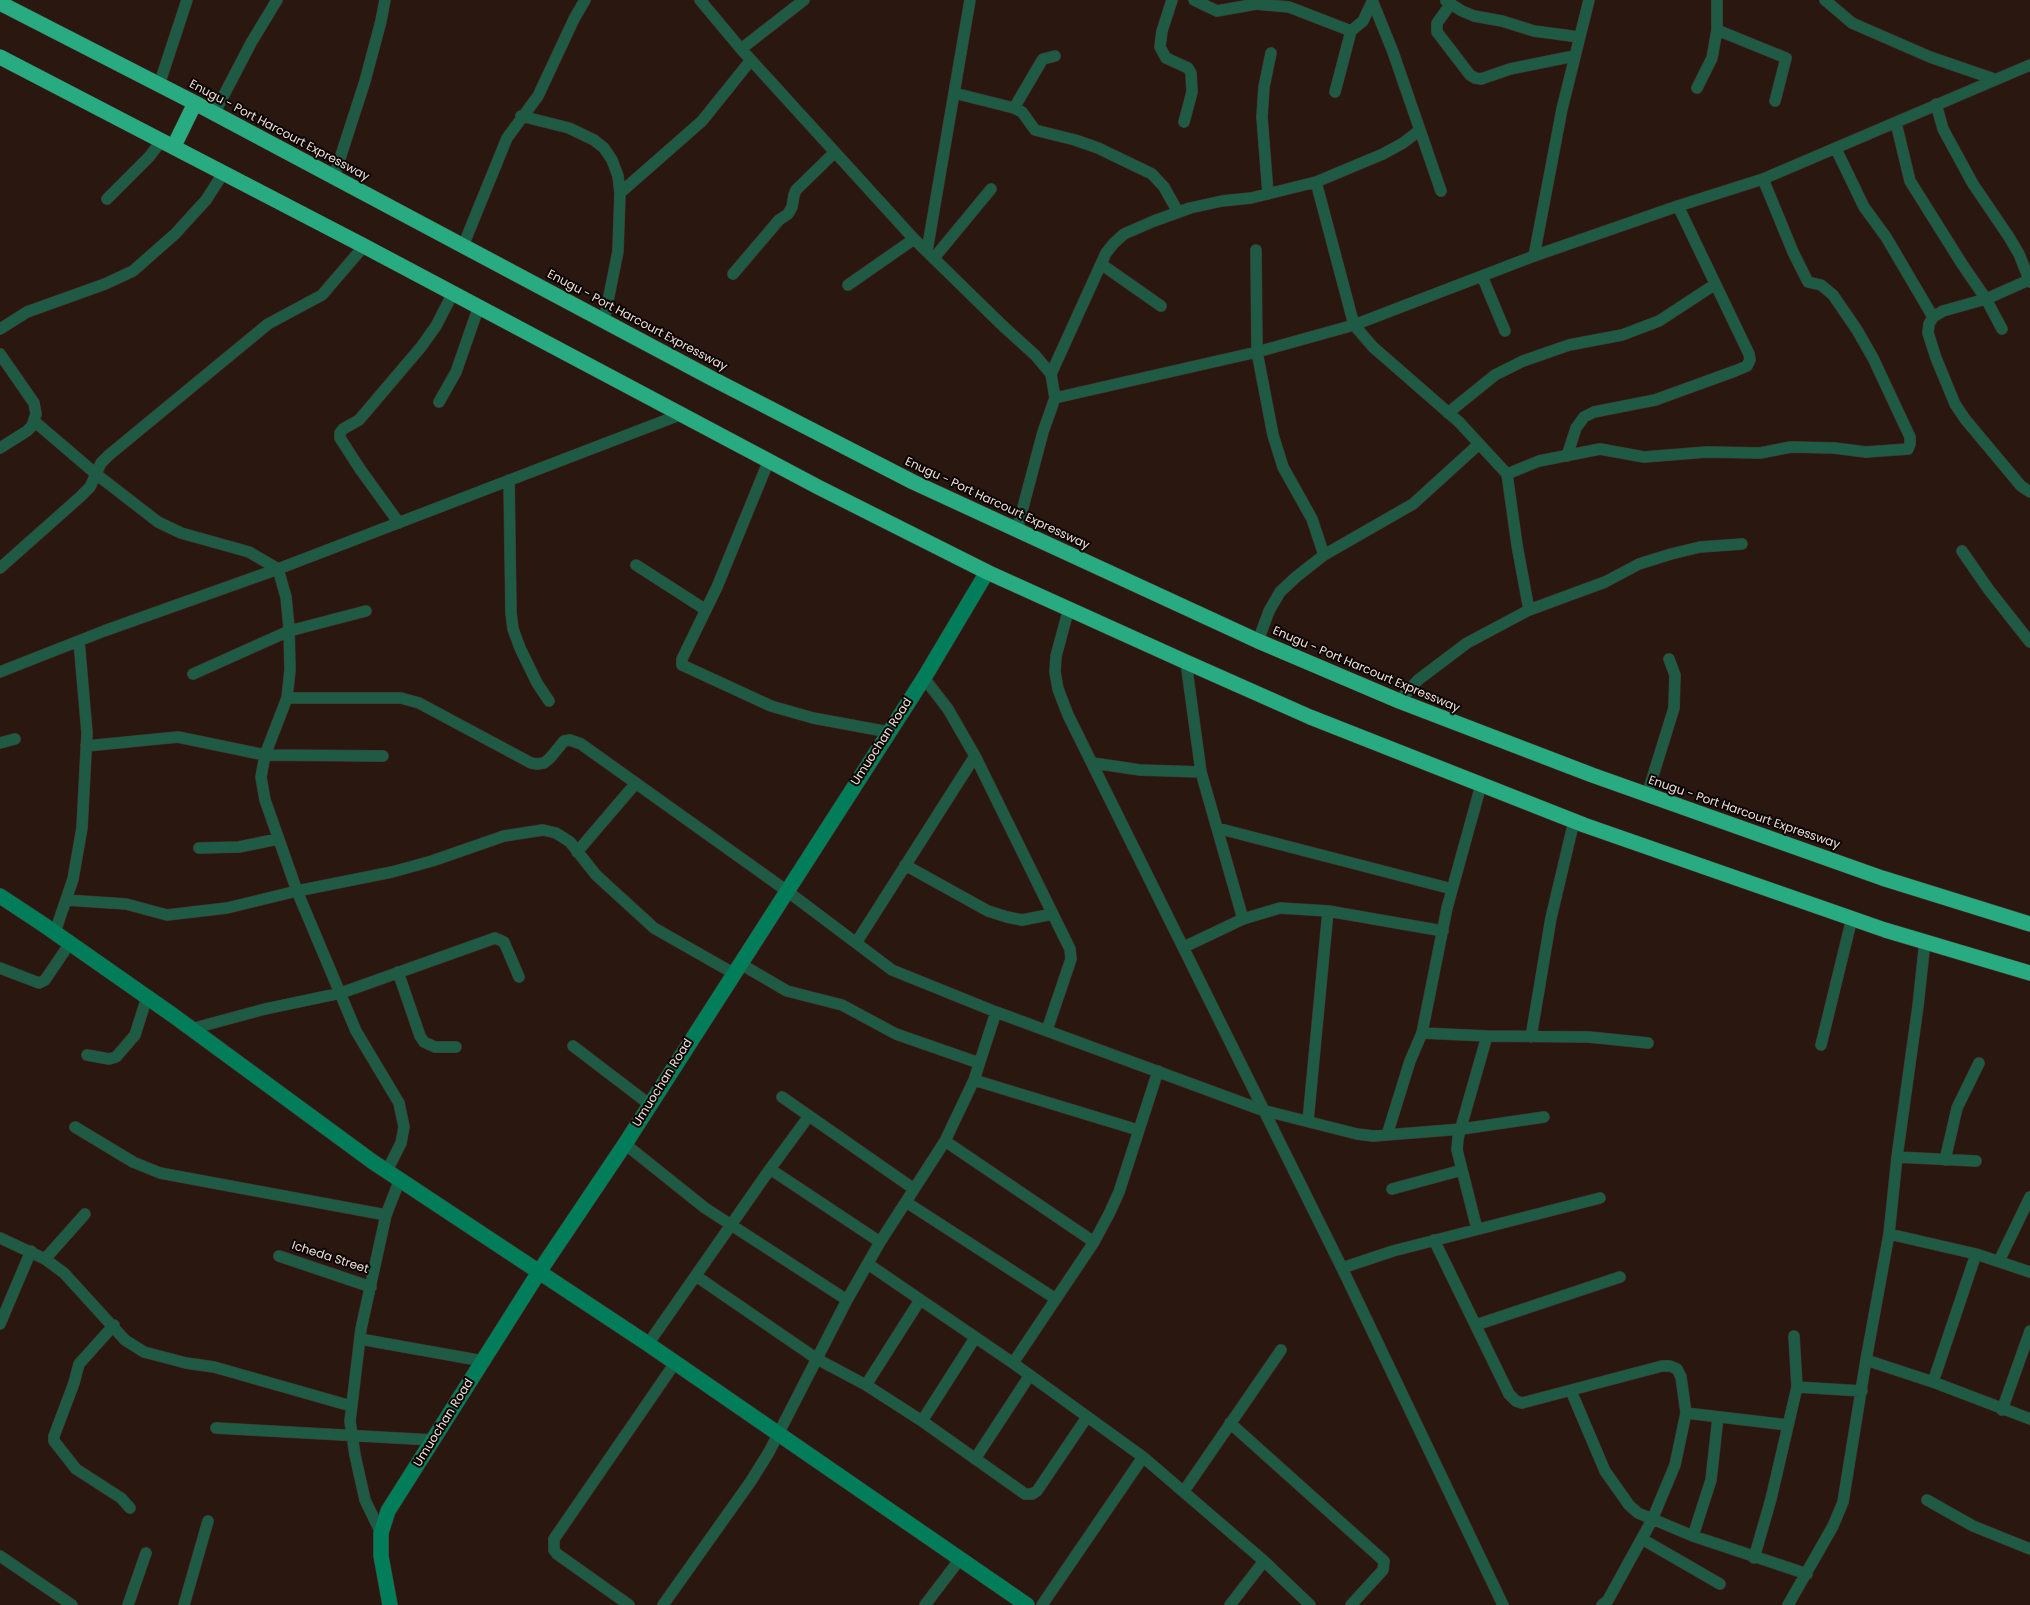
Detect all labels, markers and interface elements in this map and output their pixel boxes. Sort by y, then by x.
street label: Enugu - Port Harcourt Expressway [187,77,371,185]
street label: Enugu - Port Harcourt Expressway [545,267,729,375]
street label: Enugu - Port Harcourt Expressway [903,455,1091,553]
street label: Enugu - Port Harcourt Expressway [1270,624,1462,716]
street label: Umuochan Road [848,696,916,788]
street label: Enugu - Port Harcourt Expressway [1646,773,1842,853]
street label: Umuochan Road [630,1036,696,1130]
street label: Icheda Street [290,1239,370,1277]
street label: Umuochan Road [411,1376,477,1470]

